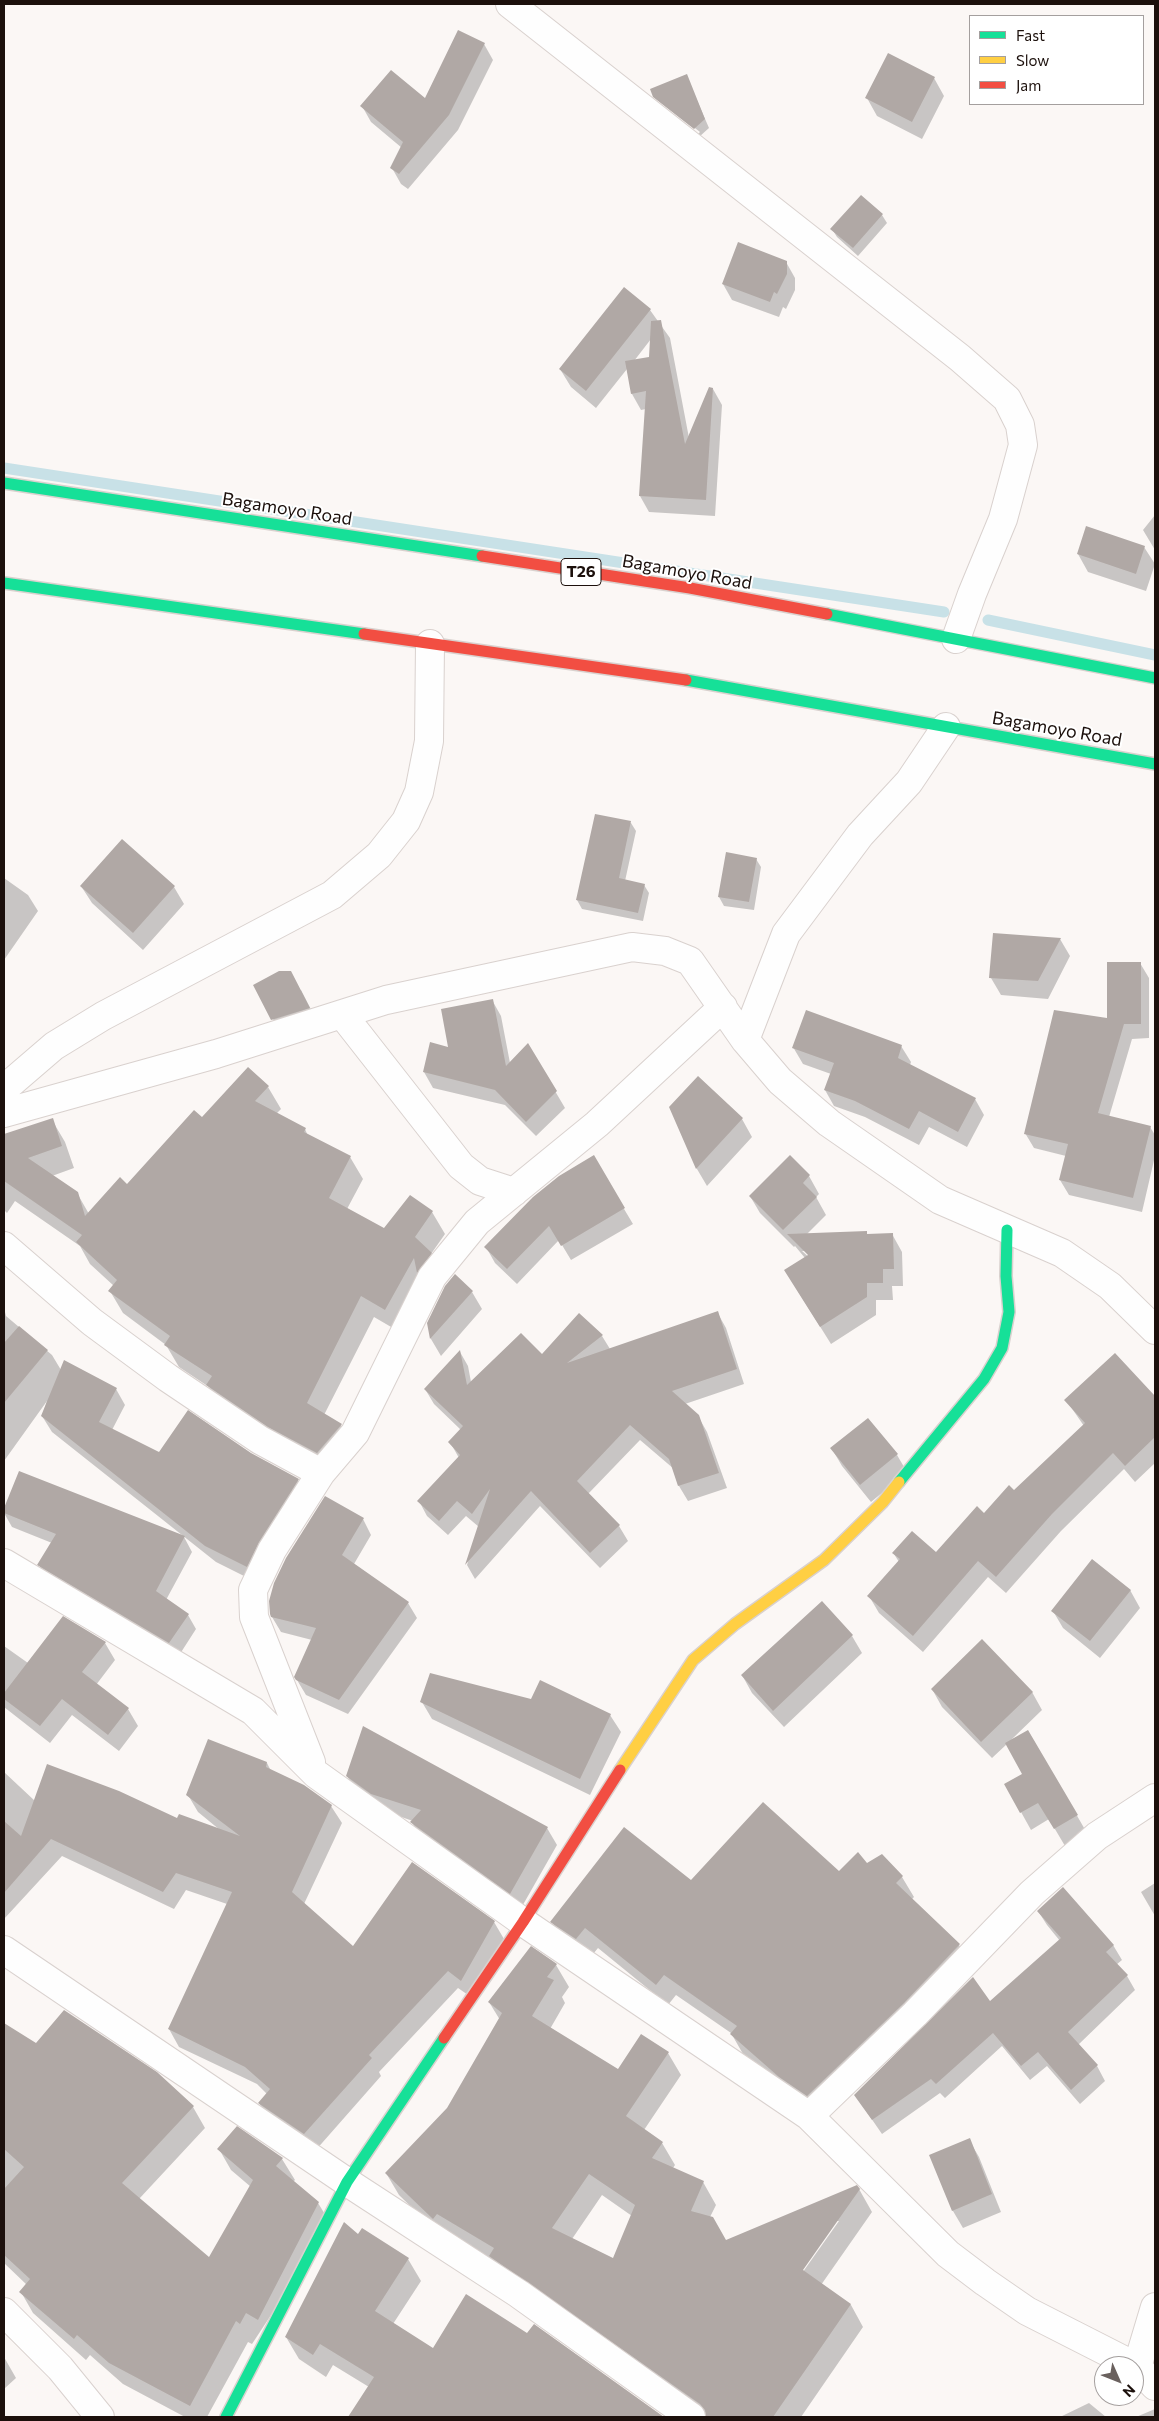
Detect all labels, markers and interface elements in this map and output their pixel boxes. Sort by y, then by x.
legend [969,15,1144,105]
text: Fast [1016,26,1045,44]
text: Slow [1016,51,1049,69]
text: Jam [1016,76,1041,94]
street label: Bagamoyo Road [220,488,354,530]
street label: Bagamoyo Road [620,550,754,594]
road number: T26 [561,558,601,586]
street label: Bagamoyo Road [990,707,1124,751]
north arrow [1094,2356,1144,2406]
text: N [1120,2381,1139,2401]

